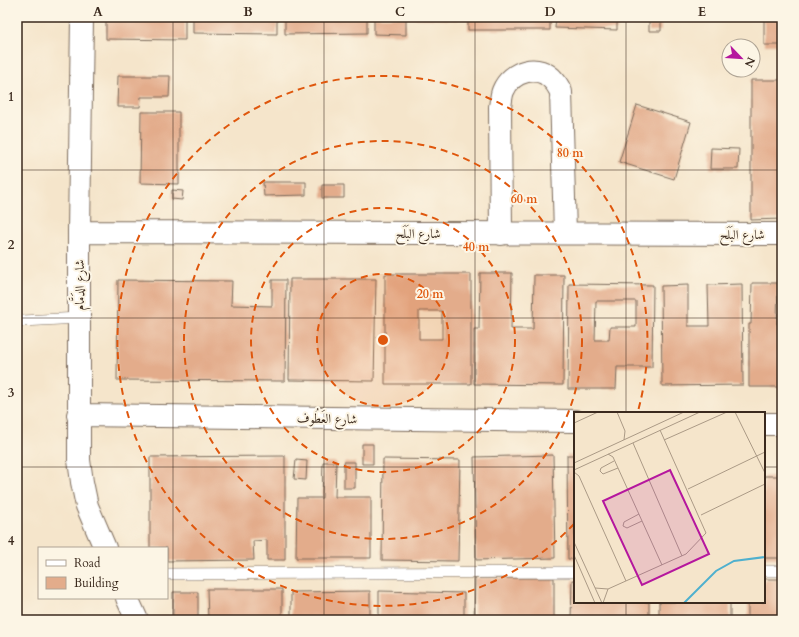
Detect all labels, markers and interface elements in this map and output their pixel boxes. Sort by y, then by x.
text: A [93,3,103,21]
text: B [243,3,253,21]
text: C [395,3,405,21]
text: D [544,3,556,21]
text: E [698,3,706,21]
north arrow [721,38,761,78]
text: N [741,55,758,70]
text: 1 [8,88,14,106]
text: 80 m [557,145,584,161]
text: 60 m [511,191,538,207]
street label: شارع البَلَح [395,224,441,245]
street label: شارع البَلَح [719,225,765,246]
text: 2 [8,236,15,254]
text: 40 m [463,239,490,255]
street label: شارع الدَمَّام [68,260,91,310]
text: 20 m [417,286,444,302]
centre of rings [376,333,390,347]
text: 3 [8,384,15,402]
street label: شارع العَطُوف [297,407,357,431]
inset map [574,412,765,603]
text: 4 [8,532,15,550]
legend [38,547,168,599]
text: Road [74,555,101,571]
text: Building [74,575,119,591]

